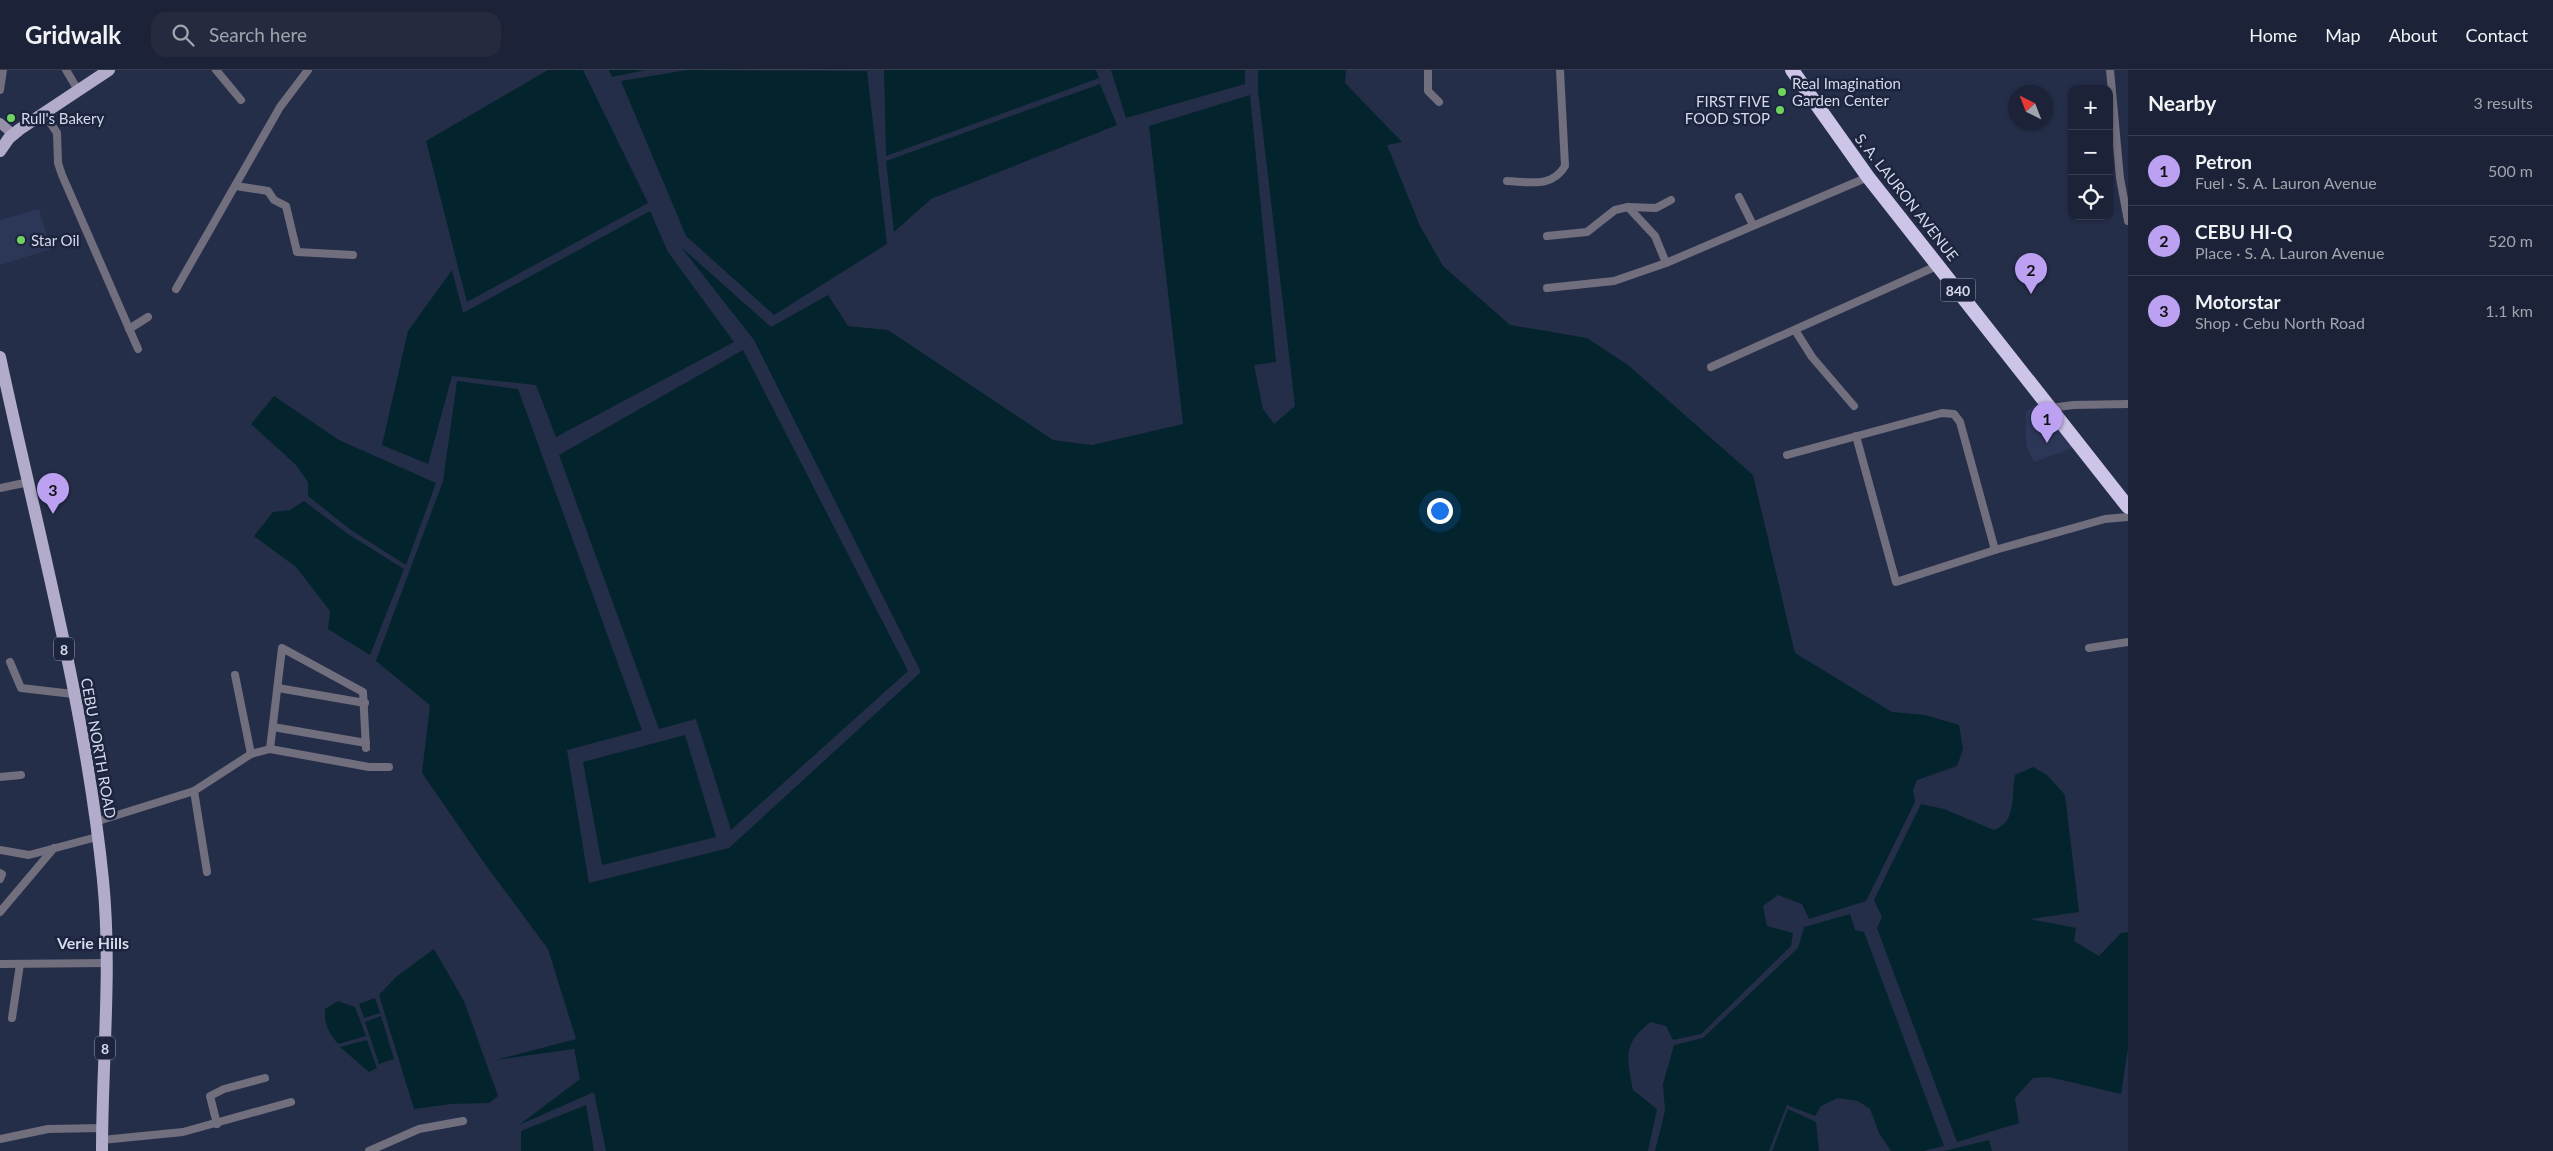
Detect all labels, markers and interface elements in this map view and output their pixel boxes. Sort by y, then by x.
search box [151,12,501,57]
text: Gridwalk [25,20,121,49]
icon: search [169,21,197,49]
text: Search here [209,23,307,46]
text: Home [2249,24,2297,46]
text: Map [2325,24,2361,46]
text: About [2389,24,2438,46]
text: Contact [2466,24,2528,46]
place label: Real Imagination Garden Center [1792,74,1901,109]
north arrow [2008,85,2053,130]
map controls [2068,85,2113,220]
button: + [2068,85,2113,130]
marker: Real Imagination Garden Center [1776,86,1788,98]
text: Nearby [2148,90,2216,115]
place label: FIRST FIVE FOOD STOP [1685,92,1770,127]
text: 3 results [2473,93,2533,112]
marker: FIRST FIVE FOOD STOP [1774,104,1786,116]
place label: Rull's Bakery [21,109,104,127]
marker: Rull's Bakery [5,112,17,124]
street label: S. A. LAURON AVENUE [1852,130,1962,264]
button: − [2068,130,2113,175]
text: Petron [2195,150,2252,173]
text: 1 [2159,161,2169,180]
text: 500 m [2488,161,2533,180]
text: Fuel · S. A. Lauron Avenue [2195,173,2377,192]
button: locate [2068,175,2113,220]
text: CEBU HI-Q [2195,220,2292,243]
place label: Star Oil [31,231,80,249]
text: 2 [2159,231,2169,250]
text: 520 m [2488,231,2533,250]
marker: Star Oil [15,234,27,246]
text: Place · S. A. Lauron Avenue [2195,243,2384,262]
pin: 2 [2015,253,2047,294]
road number: 840 [1940,278,1976,302]
text: Motorstar [2195,290,2281,313]
text: 3 [2159,301,2169,320]
text: 1.1 km [2485,301,2533,320]
text: Shop · Cebu North Road [2195,313,2365,332]
pin: 1 [2031,402,2063,443]
pin: 3 [37,473,69,514]
your location [1427,498,1453,524]
road number: 8 [54,638,74,660]
street label: CEBU NORTH ROAD [78,676,120,820]
district label: Verie Hills [56,933,129,952]
road number: 8 [95,1036,115,1060]

